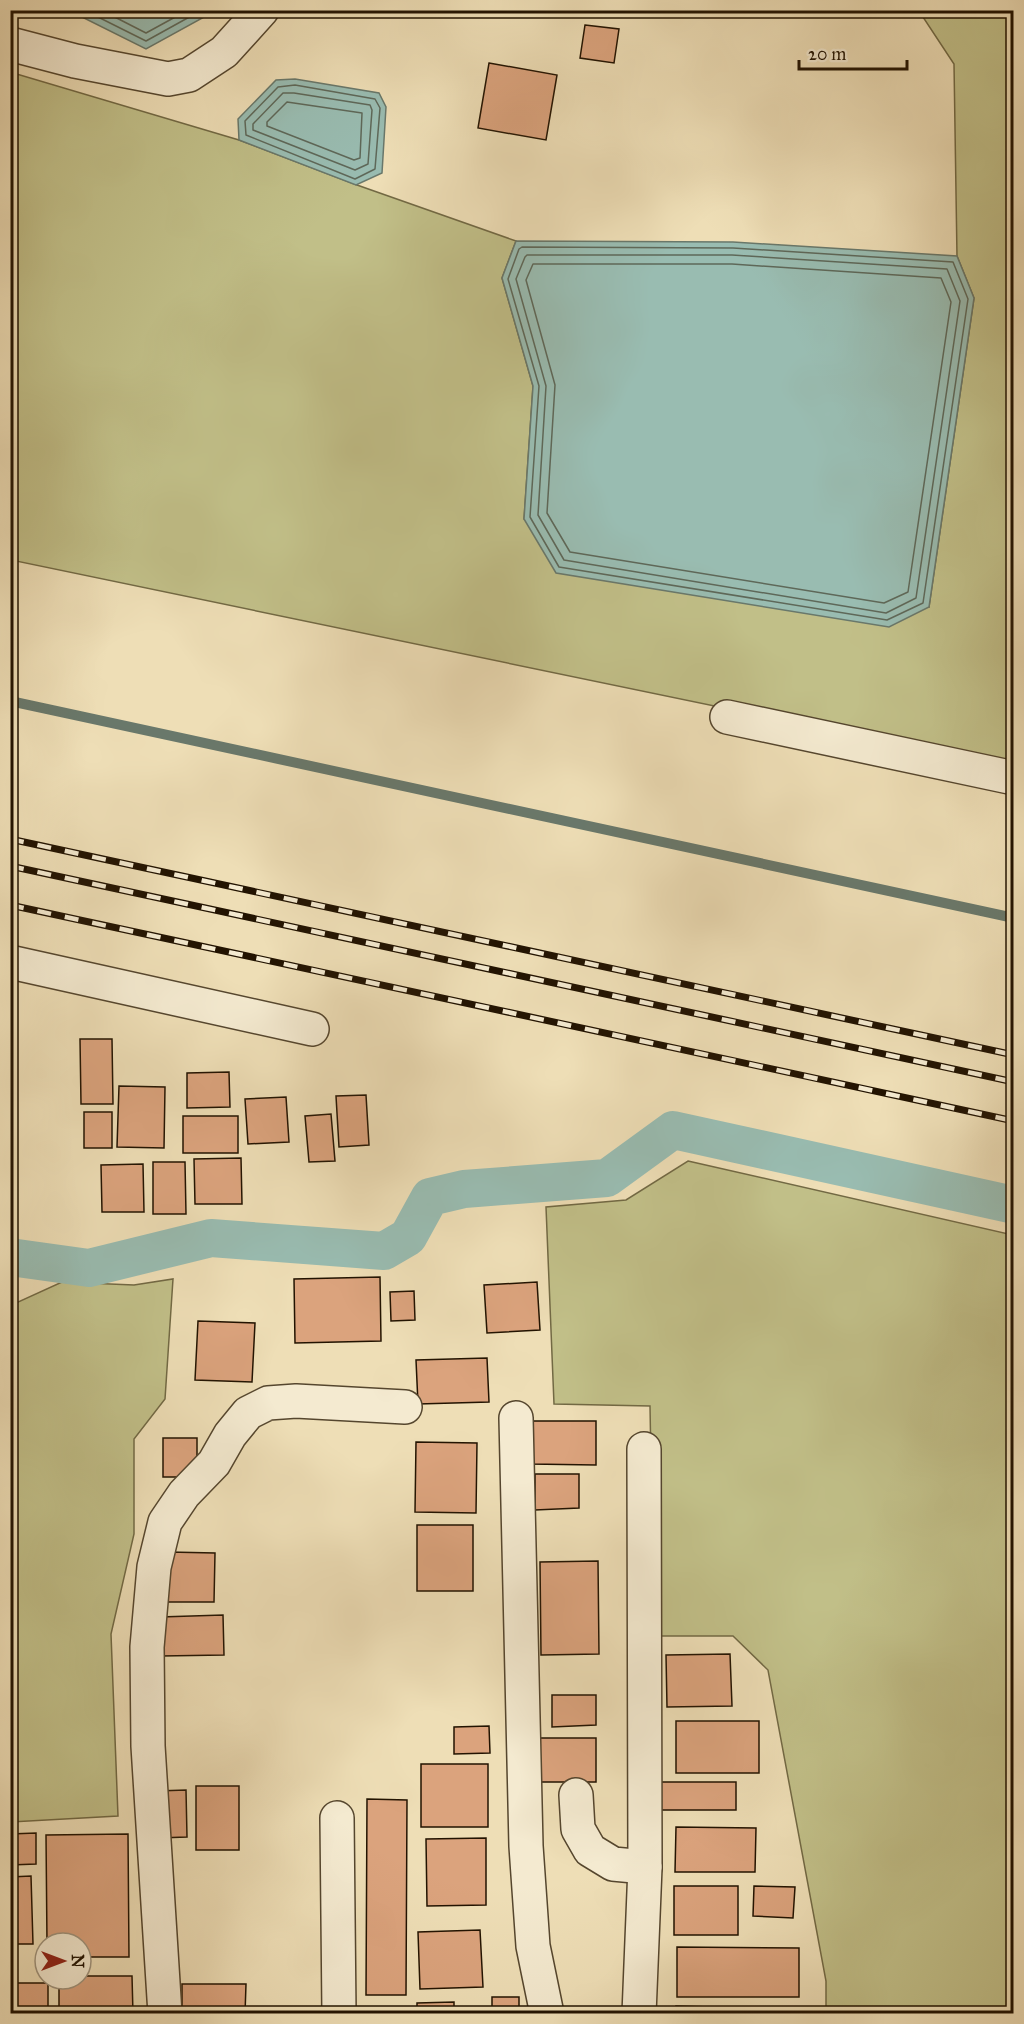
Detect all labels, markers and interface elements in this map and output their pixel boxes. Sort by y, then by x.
scale bar [799,33,907,71]
text: 20 m [808,43,846,65]
north arrow [33,1931,93,1991]
text: N [68,1954,87,1968]

